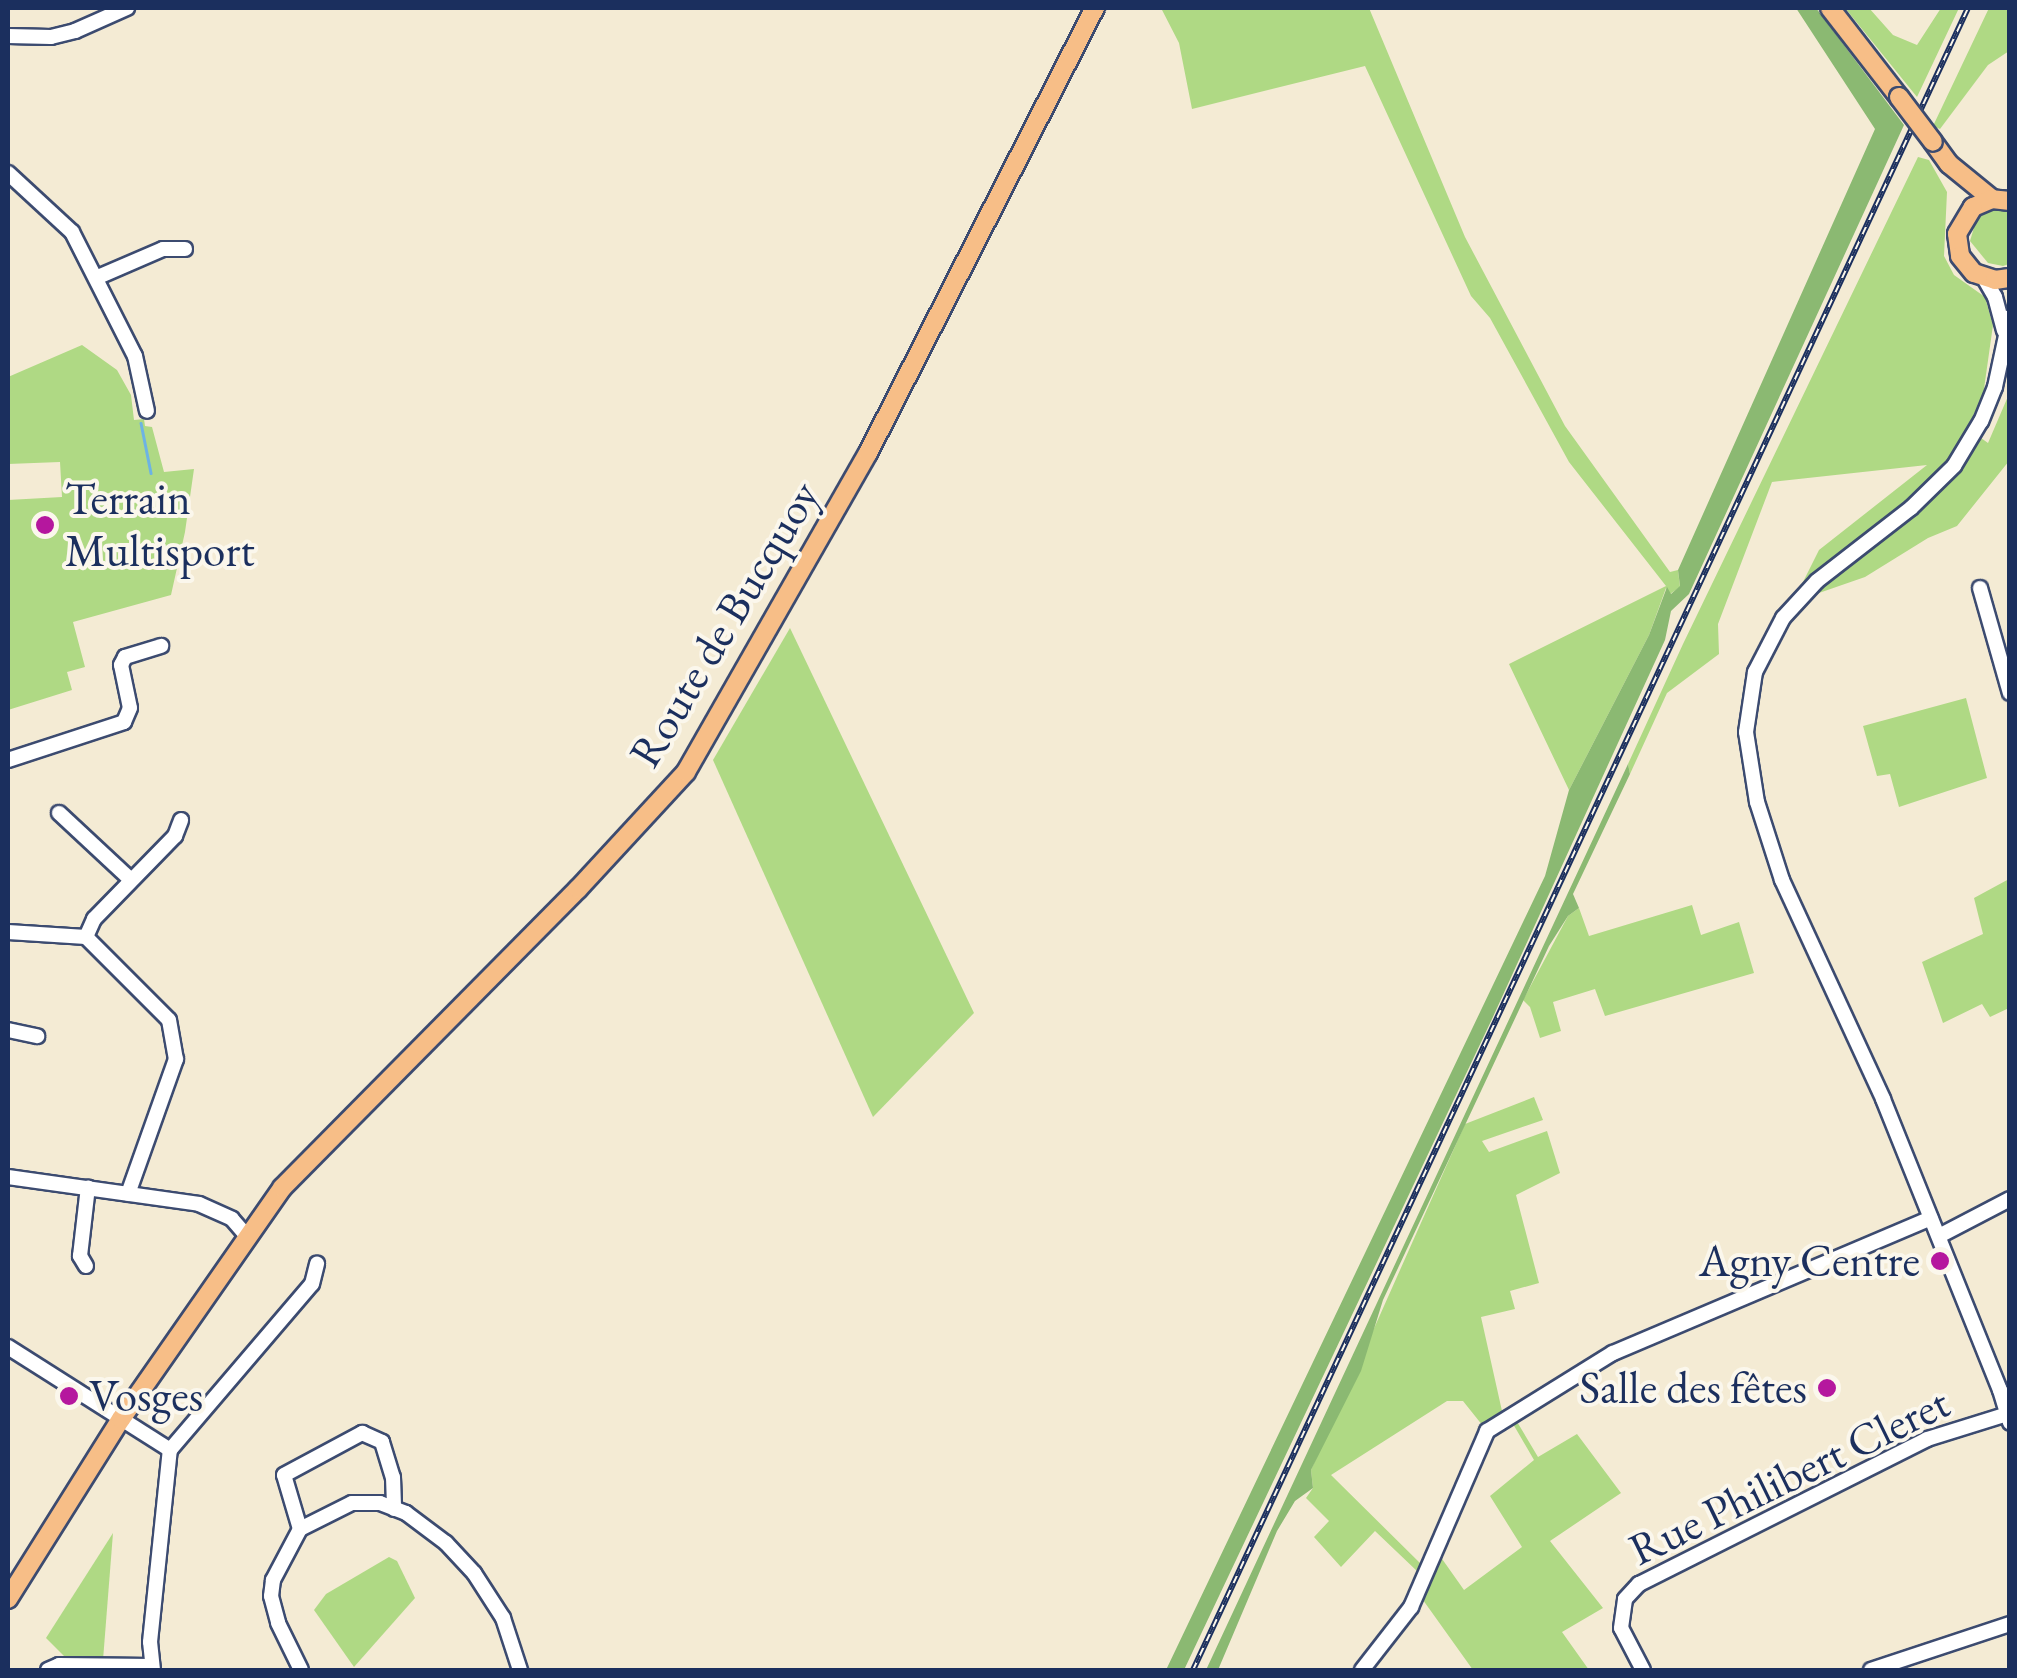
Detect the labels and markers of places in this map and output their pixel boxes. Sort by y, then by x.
place label: Terrain Multisport [65,472,255,578]
marker: Terrain Multisport [34,514,56,536]
place label: Agny Centre [1699,1234,1920,1288]
marker: Agny Centre [1929,1250,1951,1272]
place label: Salle des fêtes [1579,1361,1807,1415]
place label: Vosges [89,1369,203,1423]
marker: Salle des fêtes [1816,1377,1838,1399]
marker: Vosges [58,1385,80,1407]

